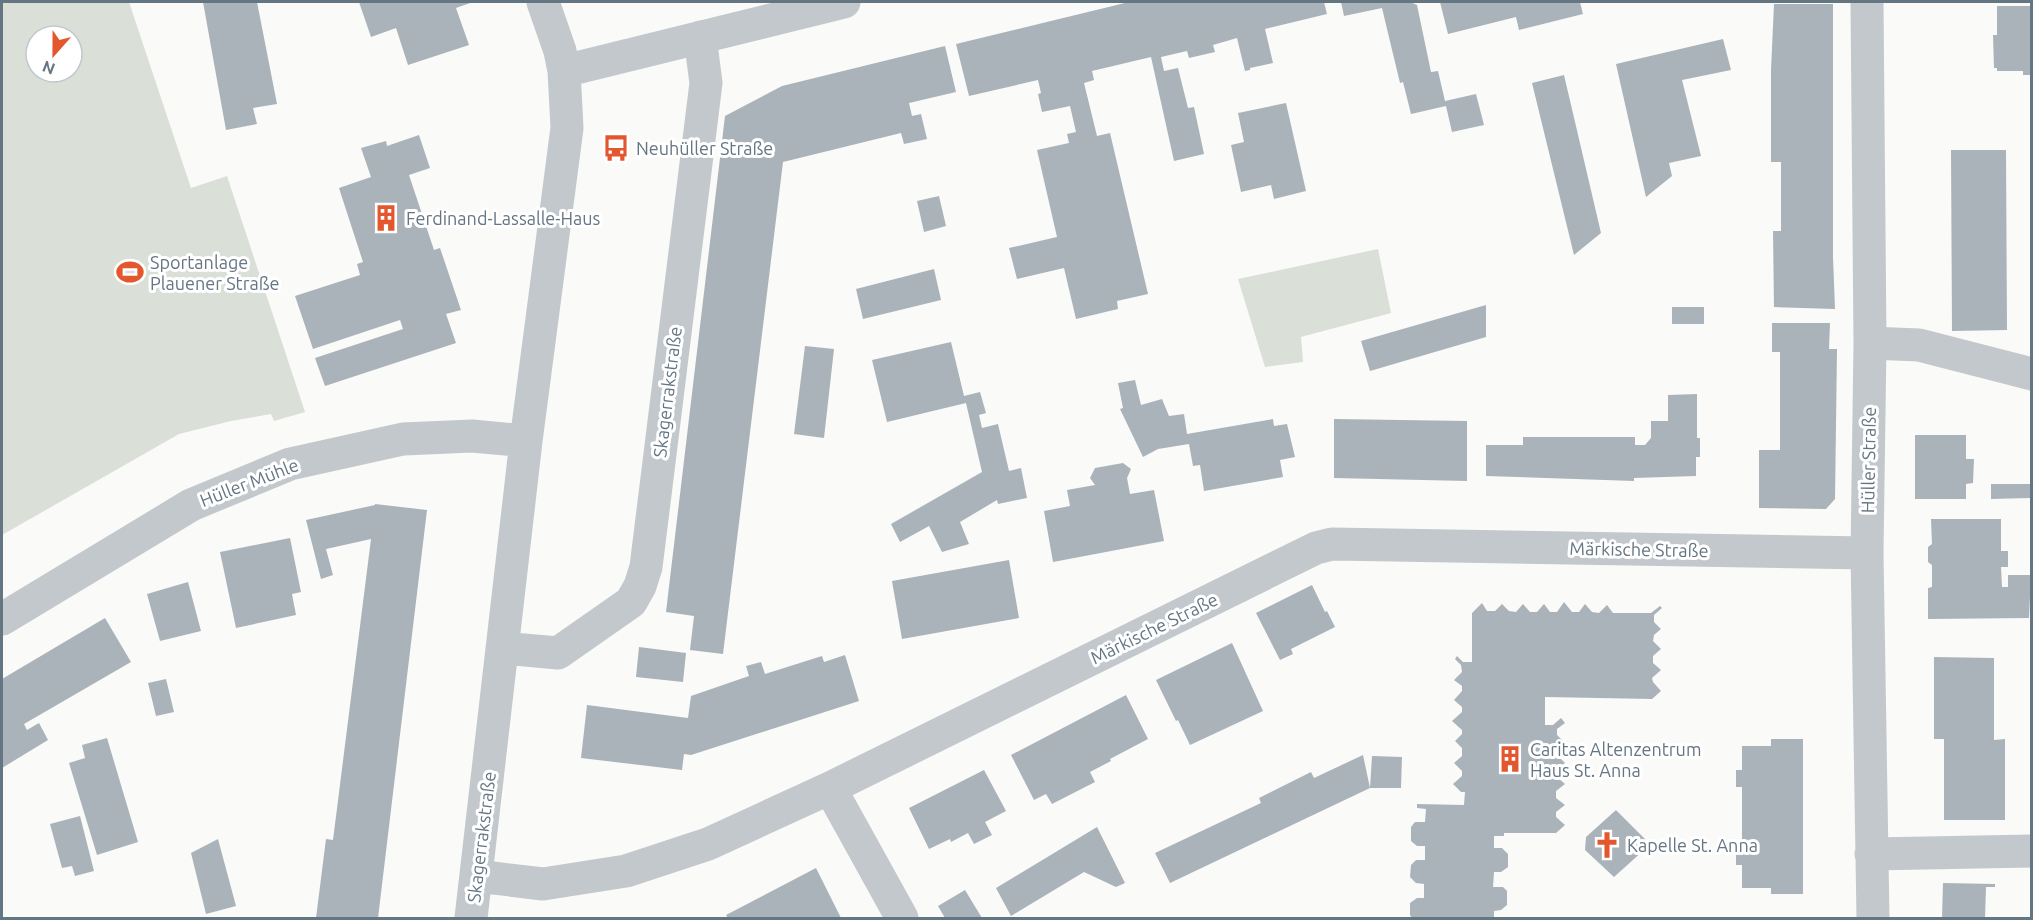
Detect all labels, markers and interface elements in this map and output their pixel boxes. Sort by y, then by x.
north arrow [24,24,84,84]
text: N [40,57,57,79]
bus stop icon: Neuhüller Straße [601,133,631,163]
place label: Neuhüller Straße [636,138,773,158]
building icon: Ferdinand-Lassalle-Haus [371,203,401,233]
place label: Ferdinand-Lassalle-Haus [406,208,601,228]
place label: Sportanlage Plauener Straße [150,252,280,293]
sports icon: Sportanlage Plauener Straße [115,257,145,287]
street label: Skagerrakstraße [649,325,685,459]
street label: Hüller Straße [1857,407,1879,513]
street label: Hüller Mühle [197,454,301,510]
street label: Märkische Straße [1569,538,1709,560]
street label: Märkische Straße [1087,589,1221,667]
place label: Caritas Altenzentrum Haus St. Anna [1530,739,1701,780]
building icon: Caritas Altenzentrum Haus St. Anna [1495,744,1525,774]
street label: Skagerrakstraße [463,770,499,904]
church icon: Kapelle St. Anna [1592,830,1622,860]
place label: Kapelle St. Anna [1627,835,1758,855]

